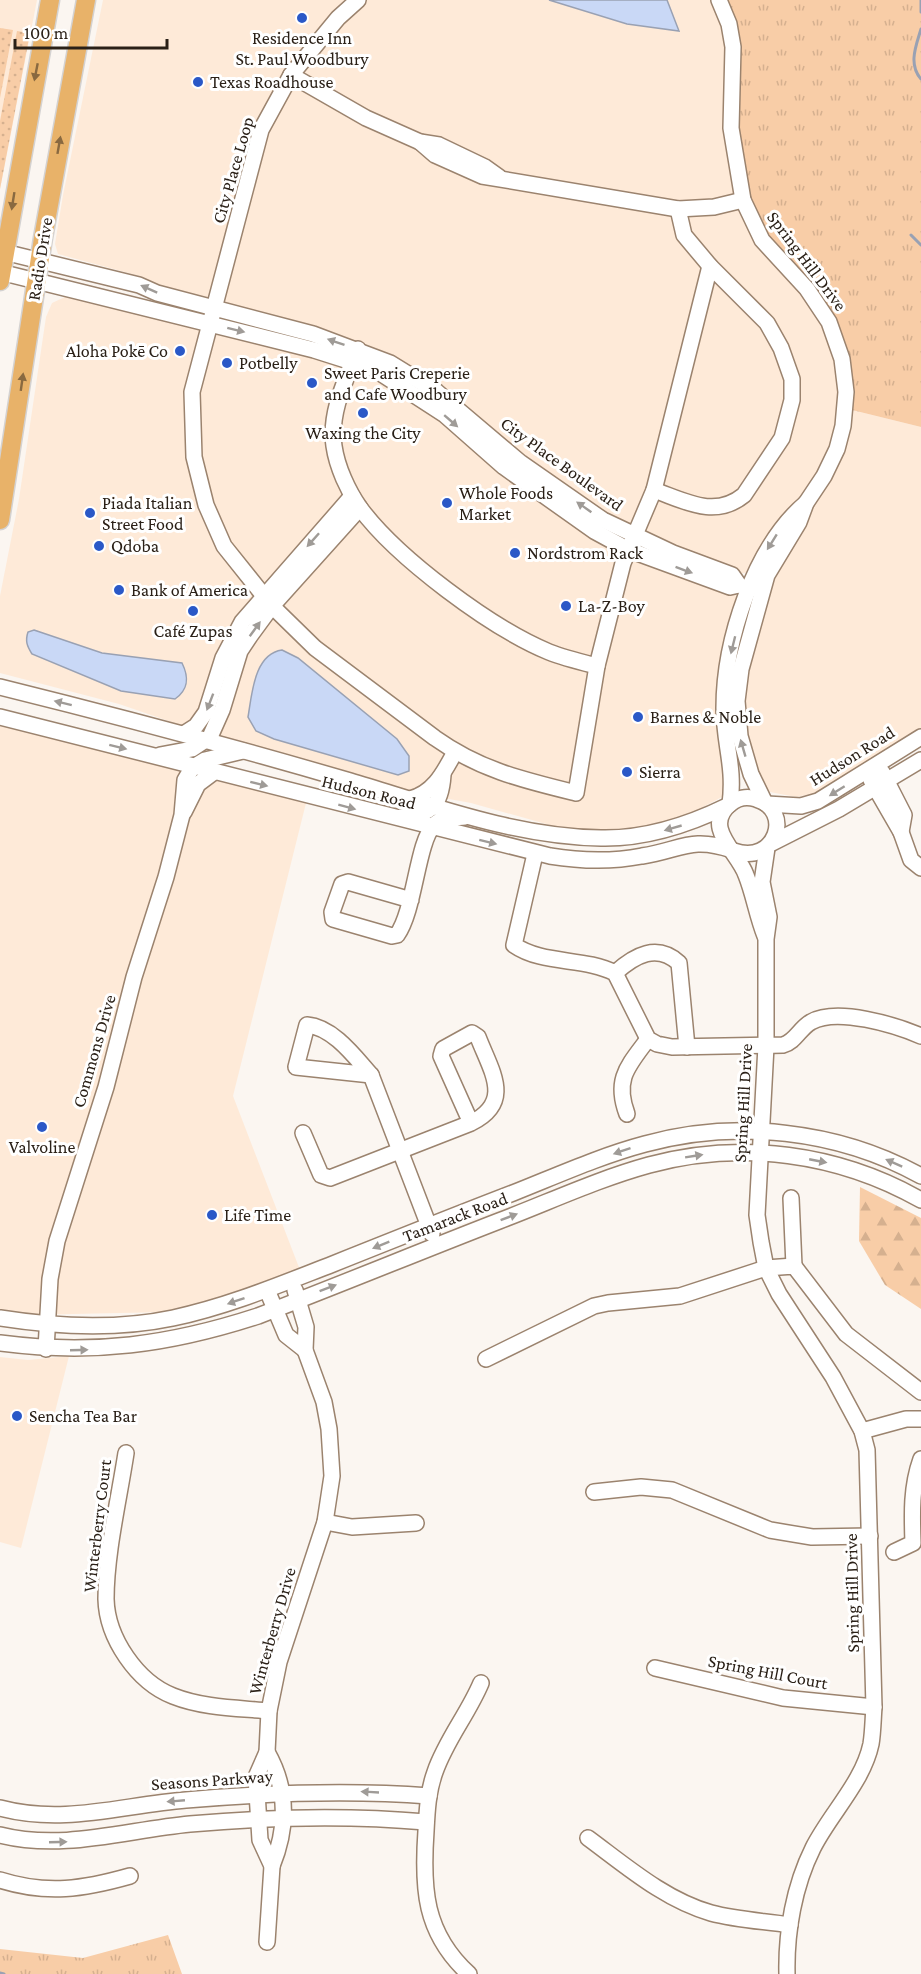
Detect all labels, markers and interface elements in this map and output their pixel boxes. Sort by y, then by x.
marker: Residence Inn St. Paul Woodbury [295,11,309,25]
scale bar [15,12,166,50]
text: 100 m [24,23,69,43]
place label: Residence Inn St. Paul Woodbury [235,28,369,69]
one-way arrow [31,62,40,81]
place label: Texas Roadhouse [210,72,334,92]
marker: Texas Roadhouse [191,75,205,89]
street label: City Place Loop [208,114,258,226]
one-way arrow [55,136,64,155]
one-way arrow [8,192,17,211]
street label: Spring Hill Drive [763,207,851,315]
street label: Radio Drive [24,216,56,302]
one-way arrow [139,284,157,294]
one-way arrow [227,326,245,336]
one-way arrow [327,336,345,346]
place label: Aloha Pokē Co [66,341,168,361]
marker: Aloha Pokē Co [173,344,187,358]
place label: Potbelly [239,353,298,373]
marker: Potbelly [220,356,234,370]
place label: Sweet Paris Creperie and Cafe Woodbury [324,363,470,404]
one-way arrow [17,372,26,391]
marker: Sweet Paris Creperie and Cafe Woodbury [305,376,319,390]
marker: Waxing the City [356,406,370,420]
street label: City Place Boulevard [497,413,628,515]
one-way arrow [443,414,458,427]
place label: Waxing the City [305,423,421,443]
place label: Whole Foods Market [459,483,553,524]
place label: Piada Italian Street Food [102,493,193,534]
marker: Whole Foods Market [440,496,454,510]
one-way arrow [577,501,593,513]
marker: Piada Italian Street Food [83,506,97,520]
one-way arrow [307,532,320,547]
one-way arrow [767,534,778,550]
place label: Qdoba [111,536,159,556]
marker: Qdoba [92,539,106,553]
place label: Nordstrom Rack [527,543,644,563]
marker: Nordstrom Rack [508,546,522,560]
one-way arrow [675,566,693,576]
place label: Bank of America [131,580,248,600]
marker: Bank of America [112,583,126,597]
place label: La-Z-Boy [578,596,646,616]
marker: La-Z-Boy [559,599,573,613]
marker: Café Zupas [186,604,200,618]
place label: Café Zupas [154,621,232,641]
one-way arrow [249,622,261,638]
one-way arrow [728,635,738,654]
one-way arrow [204,693,214,711]
one-way arrow [54,697,72,707]
place label: Barnes & Noble [650,707,761,727]
marker: Barnes & Noble [631,710,645,724]
street label: Hudson Road [806,722,899,790]
one-way arrow [738,739,747,757]
one-way arrow [109,743,127,753]
place label: Sierra [639,762,681,782]
marker: Sierra [620,765,634,779]
street label: Hudson Road [320,771,419,813]
one-way arrow [249,779,268,789]
one-way arrow [828,786,845,797]
one-way arrow [338,802,357,812]
one-way arrow [664,824,682,833]
one-way arrow [479,838,497,848]
street label: Commons Drive [68,992,120,1110]
street label: Spring Hill Drive [730,1043,756,1163]
marker: Valvoline [35,1120,49,1134]
place label: Valvoline [9,1137,75,1157]
one-way arrow [613,1147,631,1157]
one-way arrow [685,1151,704,1160]
one-way arrow [809,1157,828,1166]
one-way arrow [885,1158,903,1168]
street label: Tamarack Road [400,1188,511,1246]
place label: Life Time [224,1205,291,1225]
marker: Life Time [205,1208,219,1222]
one-way arrow [501,1212,519,1222]
one-way arrow [372,1241,390,1250]
one-way arrow [319,1283,337,1292]
one-way arrow [227,1296,245,1306]
one-way arrow [70,1345,89,1354]
place label: Sencha Tea Bar [29,1406,138,1426]
marker: Sencha Tea Bar [10,1409,24,1423]
street label: Winterberry Court [79,1457,115,1594]
street label: Spring Hill Drive [841,1533,863,1653]
street label: Winterberry Drive [244,1565,300,1697]
street label: Spring Hill Court [706,1651,831,1694]
street label: Seasons Parkway [150,1766,274,1794]
one-way arrow [361,1787,380,1797]
one-way arrow [166,1796,185,1806]
one-way arrow [48,1837,67,1846]

